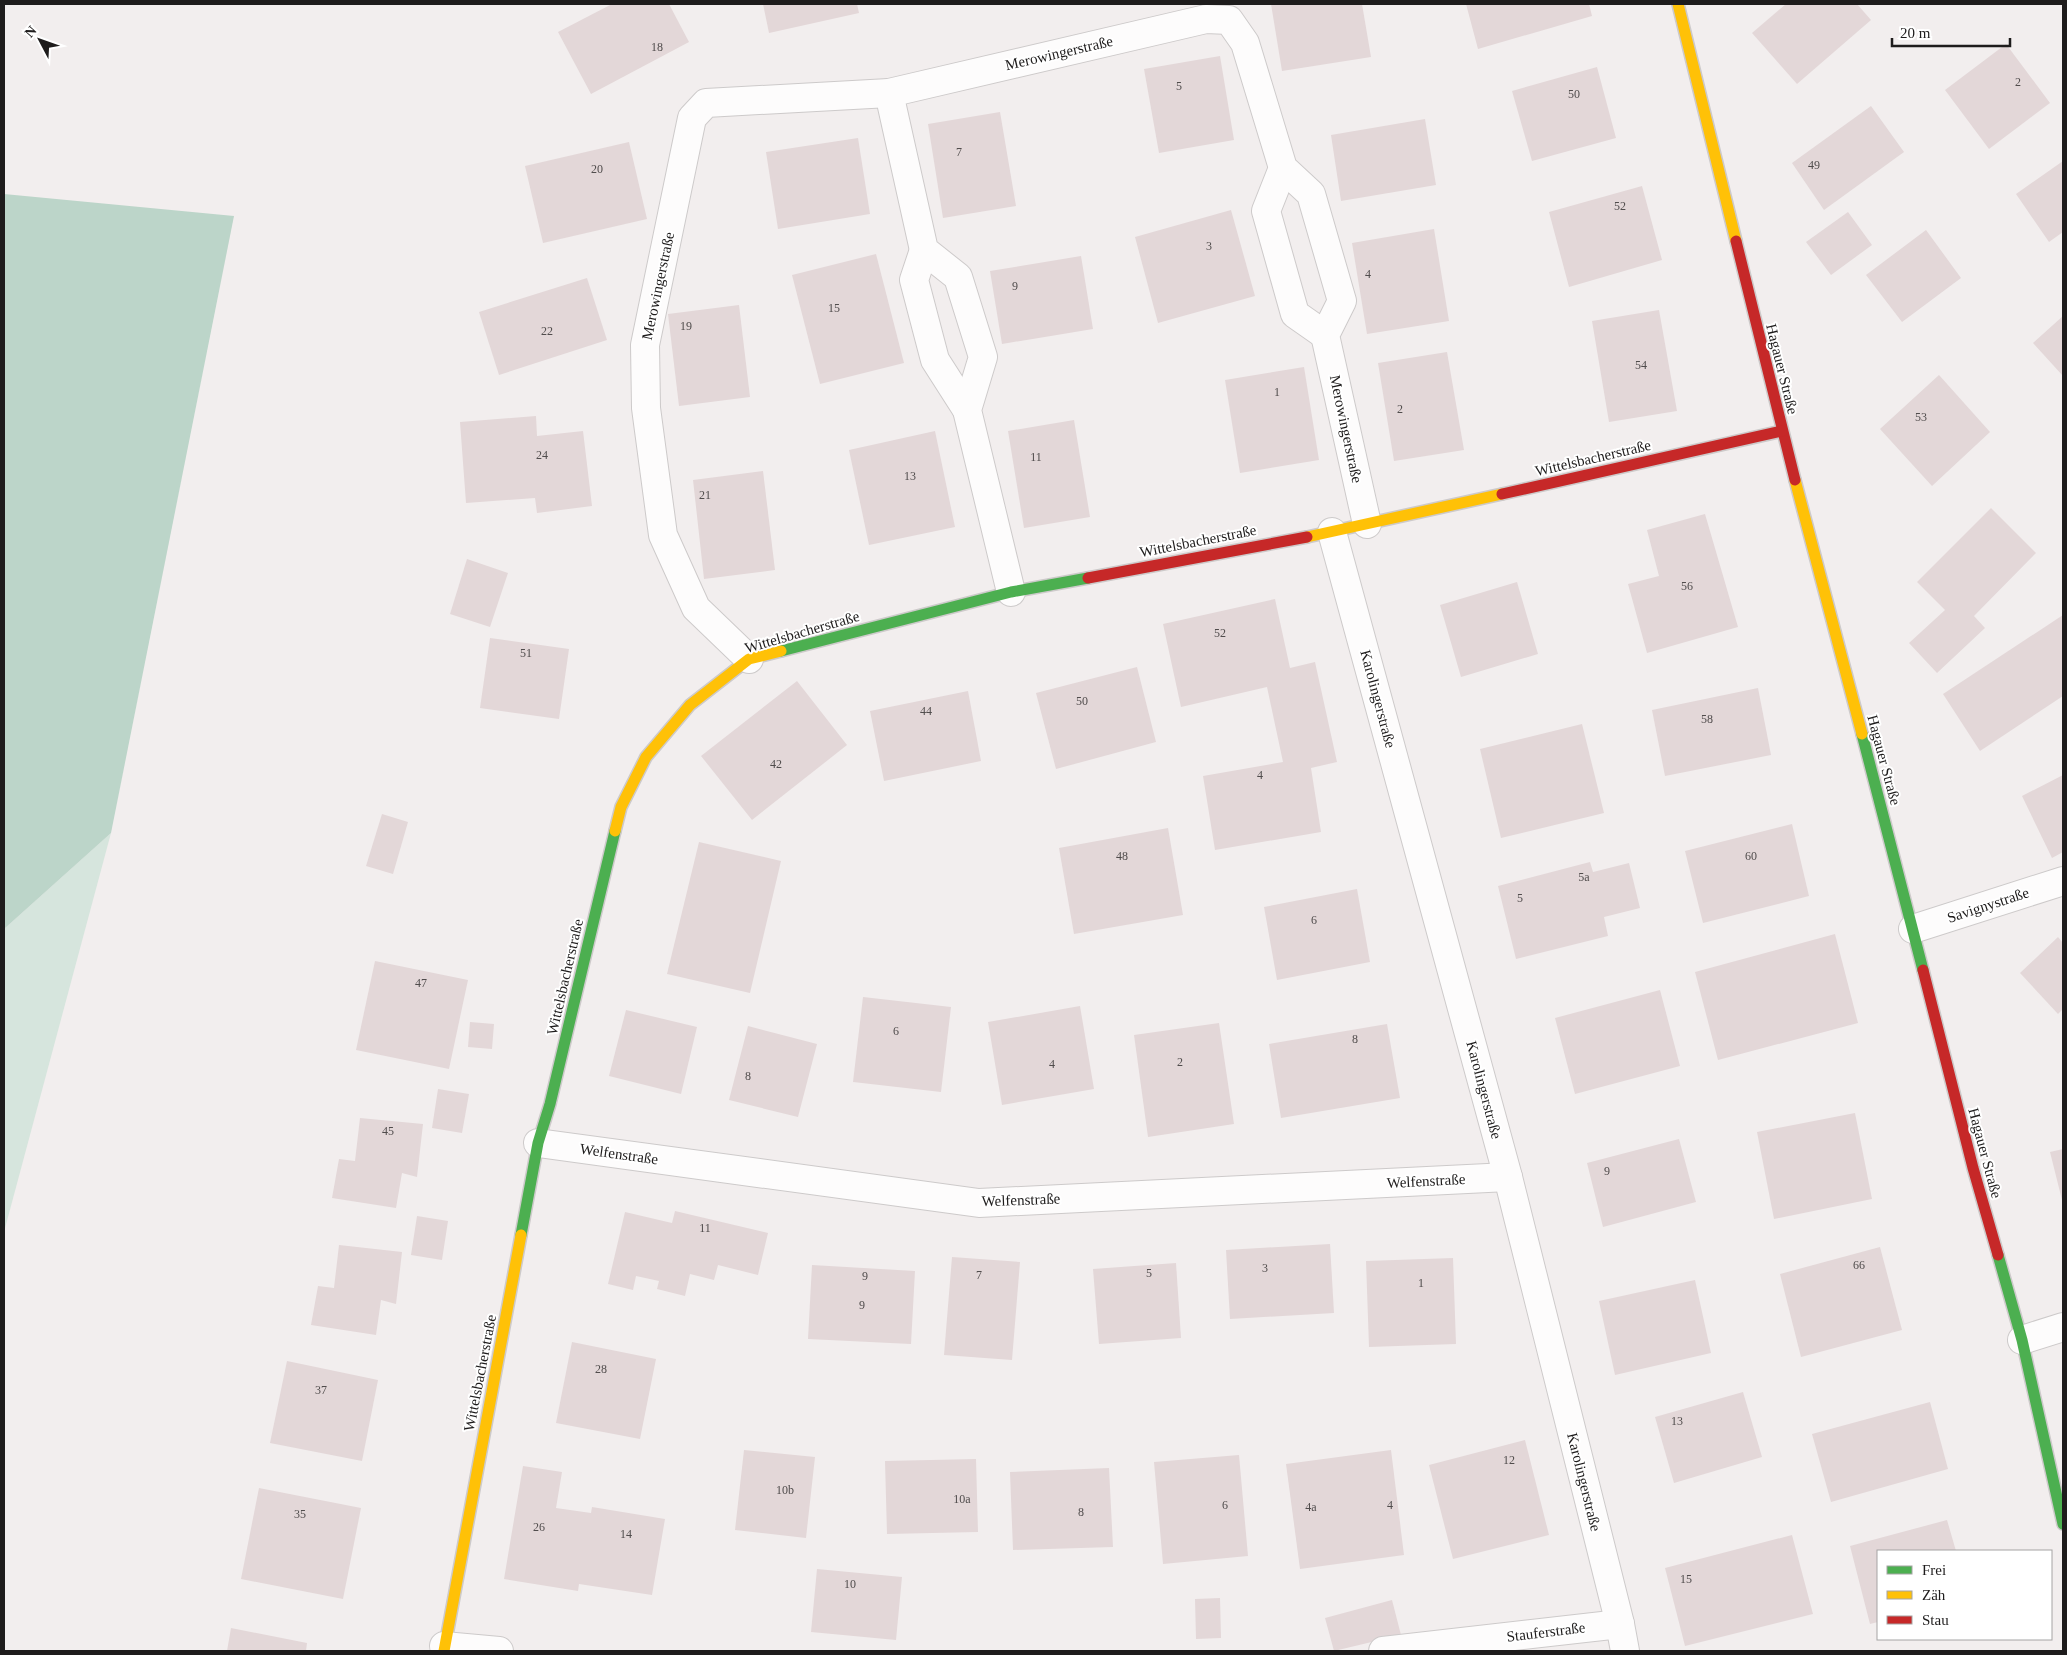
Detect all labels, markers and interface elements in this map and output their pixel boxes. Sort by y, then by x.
north arrow [15,15,65,65]
scale bar [1892,15,2010,47]
text: N [22,23,40,41]
text: 20 m [1900,25,1931,41]
street label: Merowingerstraße [1004,33,1115,73]
house number: 18 [651,40,663,54]
house number: 2 [2015,75,2021,89]
house number: 5 [1176,79,1182,93]
house number: 50 [1568,87,1580,101]
house number: 7 [956,145,962,159]
house number: 49 [1808,158,1820,172]
house number: 20 [591,162,603,176]
house number: 52 [1614,199,1626,213]
street label: Merowingerstraße [639,230,677,341]
house number: 3 [1206,239,1212,253]
house number: 4 [1365,267,1371,281]
house number: 9 [1012,279,1018,293]
house number: 15 [828,301,840,315]
house number: 19 [680,319,692,333]
street label: Hagauer Straße [1763,322,1801,416]
house number: 22 [541,324,553,338]
house number: 54 [1635,358,1647,372]
street label: Merowingerstraße [1327,374,1365,485]
house number: 1 [1274,385,1280,399]
house number: 2 [1397,402,1403,416]
house number: 53 [1915,410,1927,424]
street label: Wittelsbacherstraße [1533,437,1653,479]
house number: 24 [536,448,548,462]
house number: 11 [1030,450,1042,464]
house number: 13 [904,469,916,483]
house number: 21 [699,488,711,502]
street label: Wittelsbacherstraße [1138,522,1258,560]
house number: 56 [1681,579,1693,593]
street label: Wittelsbacherstraße [743,608,861,656]
house number: 52 [1214,626,1226,640]
house number: 51 [520,646,532,660]
street label: Karolingerstraße [1357,648,1399,750]
house number: 50 [1076,694,1088,708]
house number: 44 [920,704,932,718]
house number: 58 [1701,712,1713,726]
street label: Hagauer Straße [1864,713,1904,807]
house number: 42 [770,757,782,771]
house number: 4 [1257,768,1263,782]
house number: 48 [1116,849,1128,863]
house number: 60 [1745,849,1757,863]
house number: 5a [1578,870,1590,884]
street label: Savignystraße [1945,884,2031,926]
house number: 5 [1517,891,1523,905]
house number: 6 [1311,913,1317,927]
street label: Wittelsbacherstraße [544,917,586,1037]
house number: 47 [415,976,427,990]
house number: 6 [893,1024,899,1038]
house number: 8 [1352,1032,1358,1046]
street label: Karolingerstraße [1463,1039,1505,1141]
house number: 2 [1177,1055,1183,1069]
house number: 4 [1049,1057,1055,1071]
house number: 8 [745,1069,751,1083]
street label: Hagauer Straße [1965,1106,2005,1200]
house number: 45 [382,1124,394,1138]
street label: Welfenstraße [579,1141,659,1167]
house number: 9 [1604,1164,1610,1178]
street label: Welfenstraße [1386,1171,1466,1191]
street label: Welfenstraße [981,1191,1061,1209]
house number: 11 [699,1221,711,1235]
house number: 66 [1853,1258,1865,1272]
house number: 3 [1262,1261,1268,1275]
house number: 5 [1146,1266,1152,1280]
house number: 7 [976,1268,982,1282]
house number: 9 [862,1269,868,1283]
house number: 1 [1418,1276,1424,1290]
house number: 9 [859,1298,865,1312]
street label: Wittelsbacherstraße [461,1313,499,1433]
house number: 28 [595,1362,607,1376]
house number: 37 [315,1383,327,1397]
house number: 13 [1671,1414,1683,1428]
street label: Karolingerstraße [1564,1431,1604,1533]
house number: 12 [1503,1453,1515,1467]
house number: 10b [776,1483,794,1497]
house number: 10a [953,1492,971,1506]
house number: 6 [1222,1498,1228,1512]
house number: 4 [1387,1498,1393,1512]
house number: 4a [1305,1500,1317,1514]
house number: 8 [1078,1505,1084,1519]
house number: 35 [294,1507,306,1521]
house number: 26 [533,1520,545,1534]
house number: 14 [620,1527,632,1541]
legend [1877,1550,2052,1640]
text: Frei [1922,1562,1946,1578]
house number: 15 [1680,1572,1692,1586]
house number: 10 [844,1577,856,1591]
text: Zäh [1922,1587,1946,1603]
text: Stau [1922,1612,1949,1628]
street label: Stauferstraße [1506,1619,1587,1645]

